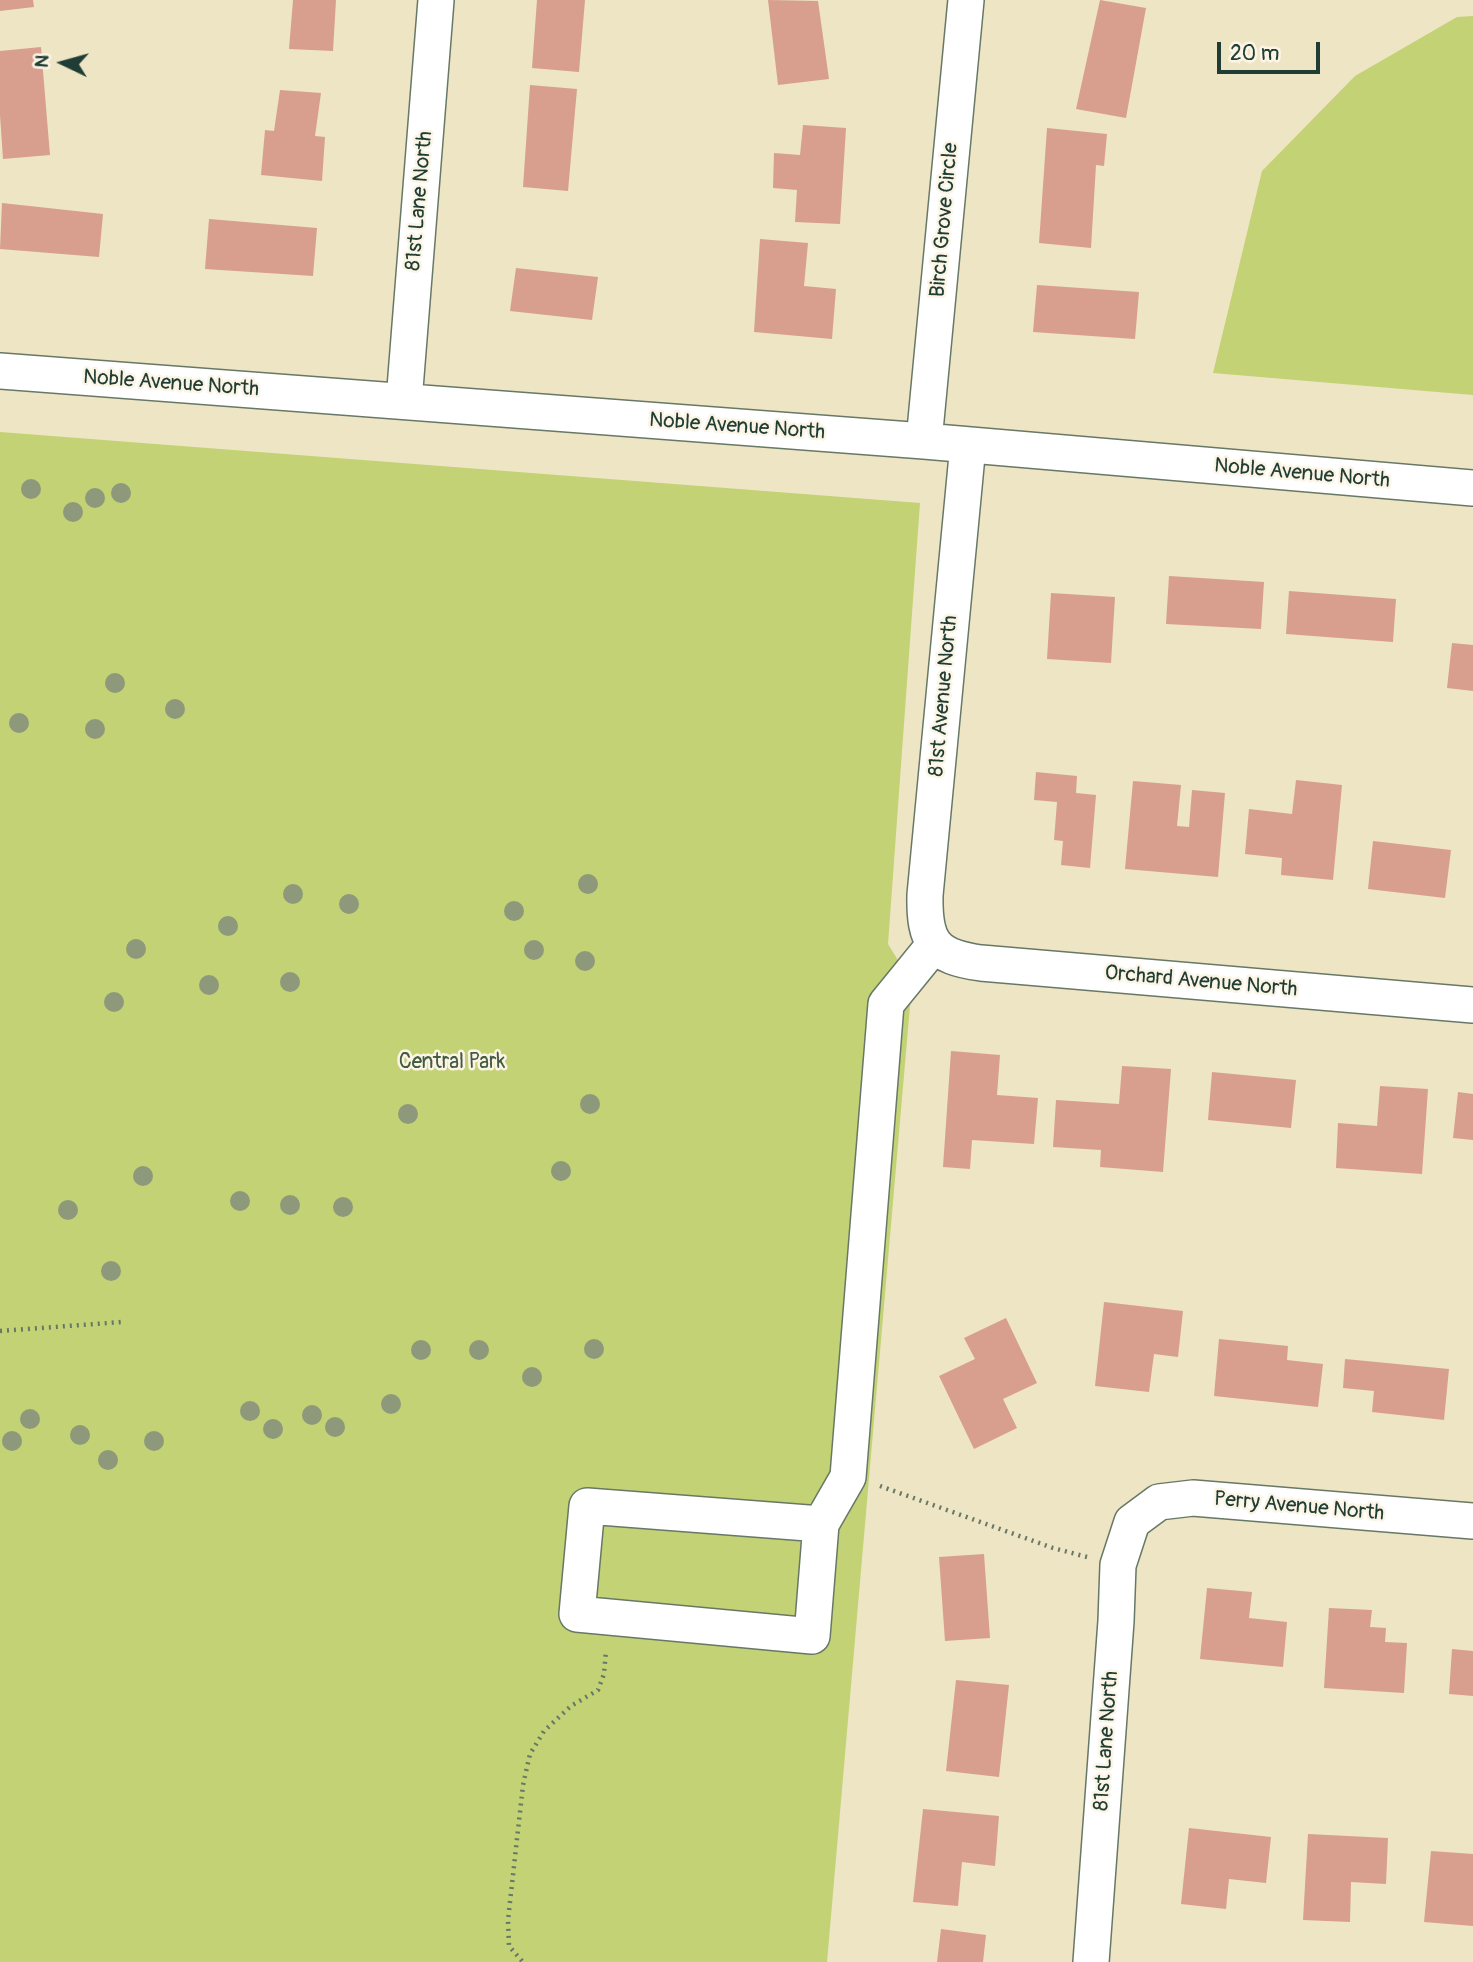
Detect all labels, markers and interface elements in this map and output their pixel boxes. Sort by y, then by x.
north arrow [28,28,98,98]
scale bar [1221,28,1324,72]
text: 20 m [1230,40,1279,67]
text: N [30,54,55,69]
street label: 81st Lane North [401,130,439,272]
street label: Birch Grove Circle [926,142,964,298]
street label: Noble Avenue North [82,365,260,403]
street label: Noble Avenue North [648,408,826,446]
street label: Noble Avenue North [1213,454,1391,494]
street label: 81st Avenue North [924,614,964,778]
street label: Orchard Avenue North [1104,961,1298,1003]
park label: Central Park [399,1050,505,1076]
street label: Perry Avenue North [1213,1487,1385,1527]
street label: 81st Lane North [1090,1670,1124,1812]

